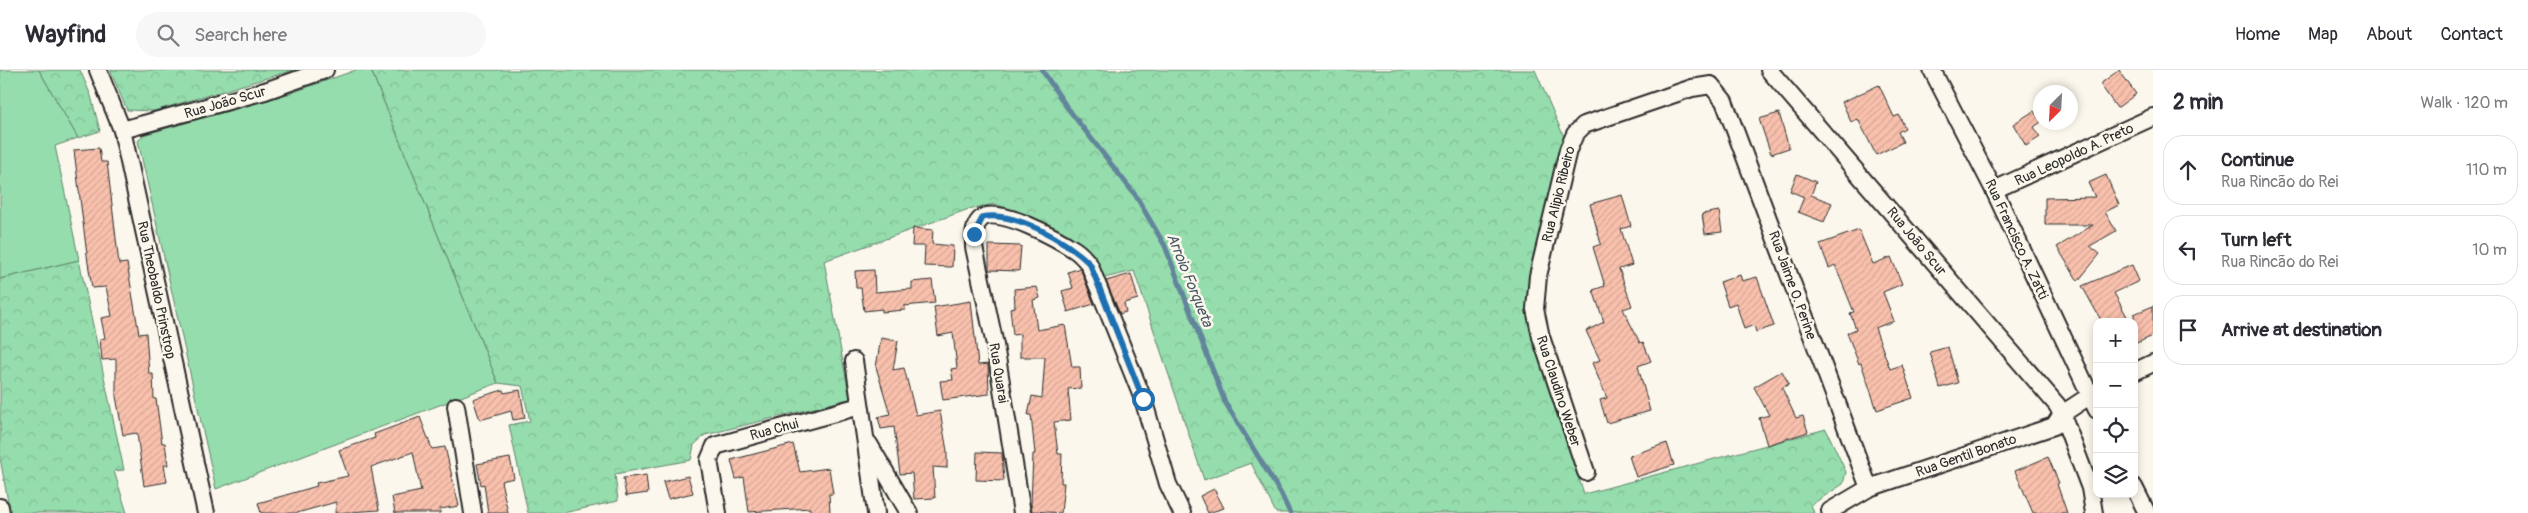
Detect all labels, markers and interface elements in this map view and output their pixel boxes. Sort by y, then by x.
search box [136,12,486,57]
text: Wayfind [25,20,106,49]
icon: search [154,21,182,49]
text: Search here [194,23,287,47]
text: Home [2235,23,2280,46]
text: Map [2308,23,2338,46]
text: About [2366,23,2412,46]
text: Contact [2440,23,2503,46]
street label: Rua João Scur [182,83,268,122]
north arrow [2033,85,2078,130]
text: 2 min [2173,89,2223,116]
text: Walk · 120 m [2420,93,2508,113]
street label: Rua Leopoldo A. Preto [2012,119,2137,189]
street label: Rua Alipio Ribeiro [1538,144,1579,244]
text: Continue [2221,148,2294,172]
icon: ahead [2174,156,2202,184]
text: 110 m [2466,160,2507,180]
text: Rua Rincão do Rei [2221,172,2338,192]
street label: Rua Francisco A. Zatti [1981,177,2052,302]
street label: Rua João Scur [1883,204,1950,279]
street label: Rua Theobaldo Prinstrop [134,220,180,361]
route end [963,223,986,246]
text: Turn left [2221,228,2291,252]
street label: Rua Jaime O. Perine [1765,229,1820,342]
water label: Arroio Forqueta [1162,231,1217,331]
icon: left [2174,236,2202,264]
text: 10 m [2472,240,2507,260]
text: Rua Rincão do Rei [2221,252,2338,272]
icon: arrive [2174,316,2202,344]
map controls [2093,318,2138,498]
button: + [2093,318,2138,363]
text: Arrive at destination [2221,318,2382,342]
street label: Rua Claudino Weber [1533,334,1584,449]
street label: Rua Quarai [985,342,1012,405]
button: − [2093,363,2138,408]
route start [1132,388,1155,411]
button: locate [2093,408,2138,453]
street label: Rua Chui [748,415,801,444]
street label: Rua Gentil Bonato [1914,430,2019,481]
button: layers [2093,453,2138,498]

